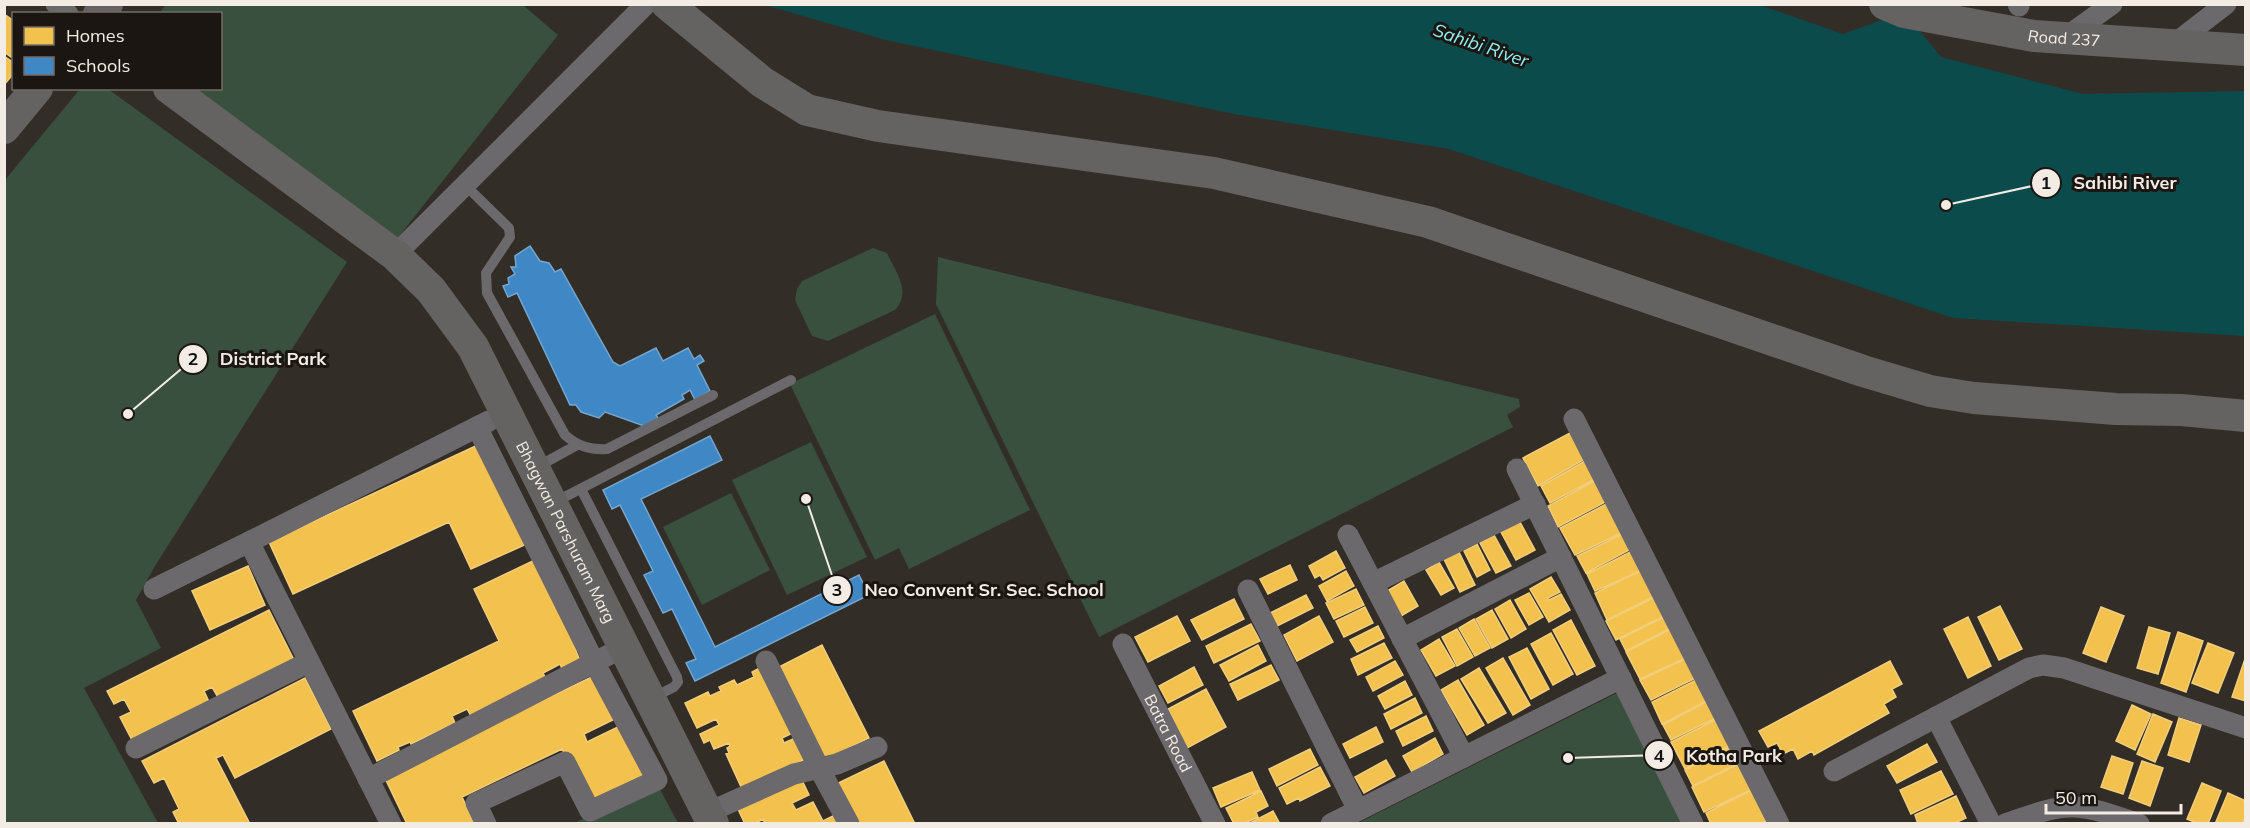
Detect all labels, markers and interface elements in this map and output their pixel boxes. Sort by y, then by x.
legend [12,12,222,90]
water label: Sahibi River [1430,18,1533,72]
text: Homes [66,24,125,47]
street label: Road 237 [2026,25,2101,50]
text: Schools [66,54,131,77]
callout: Sahibi River [2031,165,2188,201]
text: 1 [2041,171,2051,194]
text: Sahibi River [2074,171,2177,194]
callout: District Park [178,341,338,377]
text: 2 [188,347,198,370]
text: District Park [220,347,327,370]
street label: Bhagwan Parshuram Marg [512,438,620,626]
callout: Neo Convent Sr. Sec. School [822,572,1116,608]
text: 3 [832,578,842,601]
text: Neo Convent Sr. Sec. School [864,578,1104,601]
street label: Batra Road [1140,691,1197,775]
callout: Kotha Park [1644,737,1794,773]
text: 4 [1654,744,1665,767]
text: Kotha Park [1686,744,1783,767]
scale bar [2046,777,2181,815]
text: 50 m [2055,786,2097,809]

